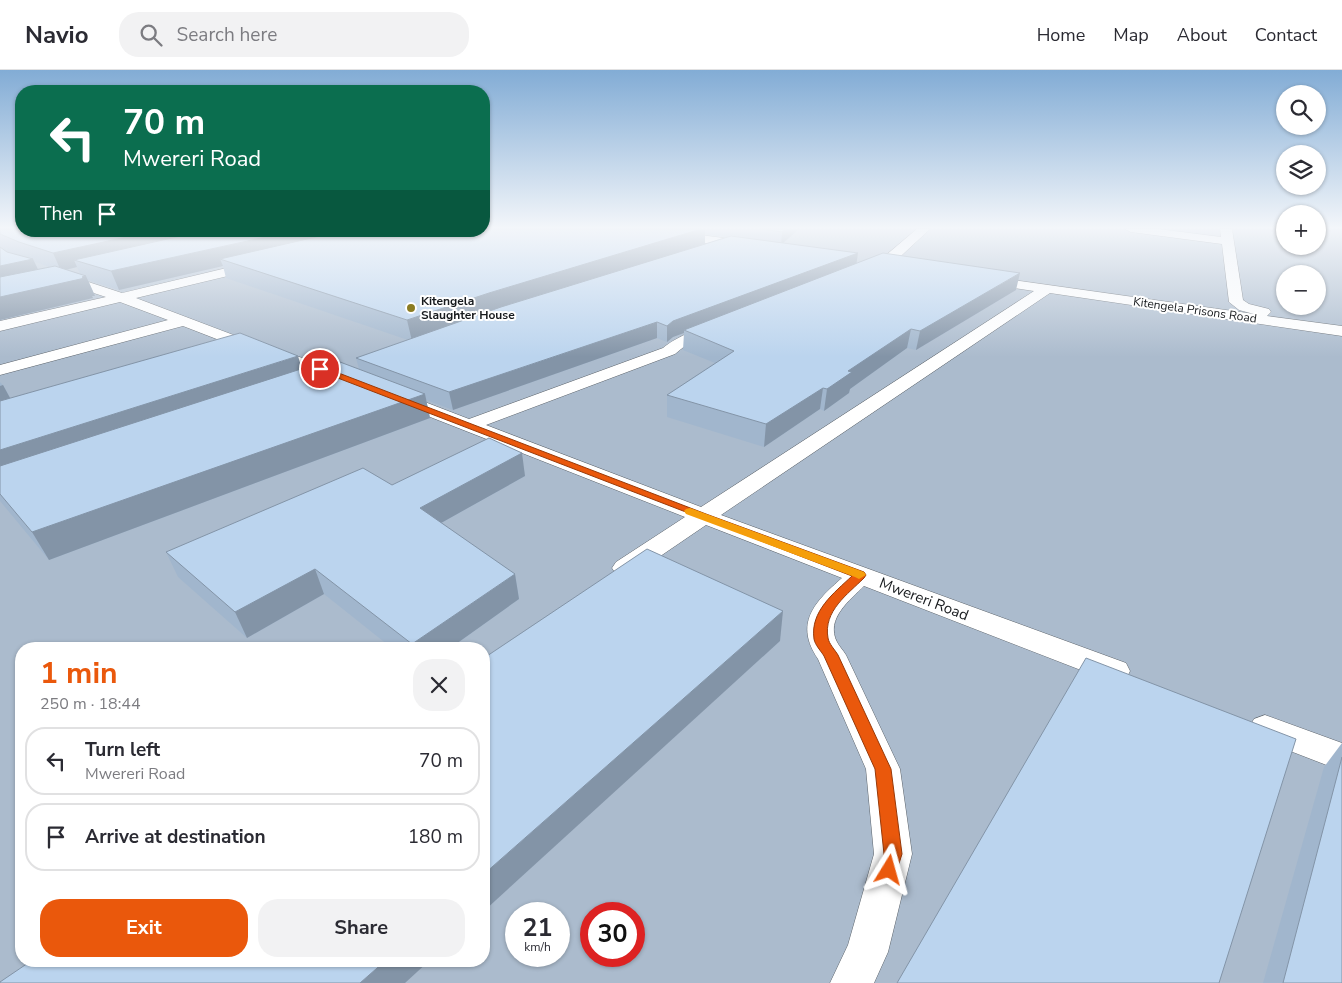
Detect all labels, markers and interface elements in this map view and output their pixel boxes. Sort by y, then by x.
search box [119,12,469,57]
text: Navio [25,19,89,51]
icon: search [137,21,165,49]
text: Search here [177,22,277,48]
text: Home [1037,23,1085,47]
text: Map [1113,23,1149,47]
text: About [1177,23,1227,47]
text: Contact [1255,23,1317,47]
map controls [1276,85,1326,315]
button: search [1276,85,1326,135]
text: 70 m [123,99,205,146]
icon: left [40,105,105,170]
text: Mwereri Road [123,144,261,174]
button: layers [1276,145,1326,195]
icon: arrive [93,200,121,228]
text: Then [40,201,83,227]
button: + [1276,205,1326,255]
button: − [1276,265,1326,315]
place label: Kitengela Slaughter House [421,293,515,323]
street label: Kitengela Prisons Road [1132,293,1258,327]
marker: Kitengela Slaughter House [405,302,417,314]
pin [299,348,341,390]
icon: arrive [306,355,334,383]
street label: Mwereri Road [876,573,972,625]
text: 1 min [40,653,118,694]
button: close [413,659,465,711]
text: 250 m · 18:44 [40,693,141,715]
text: Turn left [85,737,160,763]
icon: left [42,747,70,775]
text: 70 m [419,748,463,774]
text: Mwereri Road [85,763,185,785]
icon: arrive [42,823,70,851]
text: Arrive at destination [85,824,266,850]
text: 180 m [408,824,463,850]
position arrow [862,843,914,895]
button: Exit [40,899,248,957]
button: Share [258,899,465,957]
speed limit sign: 30 [580,902,645,967]
text: 21 [522,911,553,945]
text: km/h [524,939,551,955]

